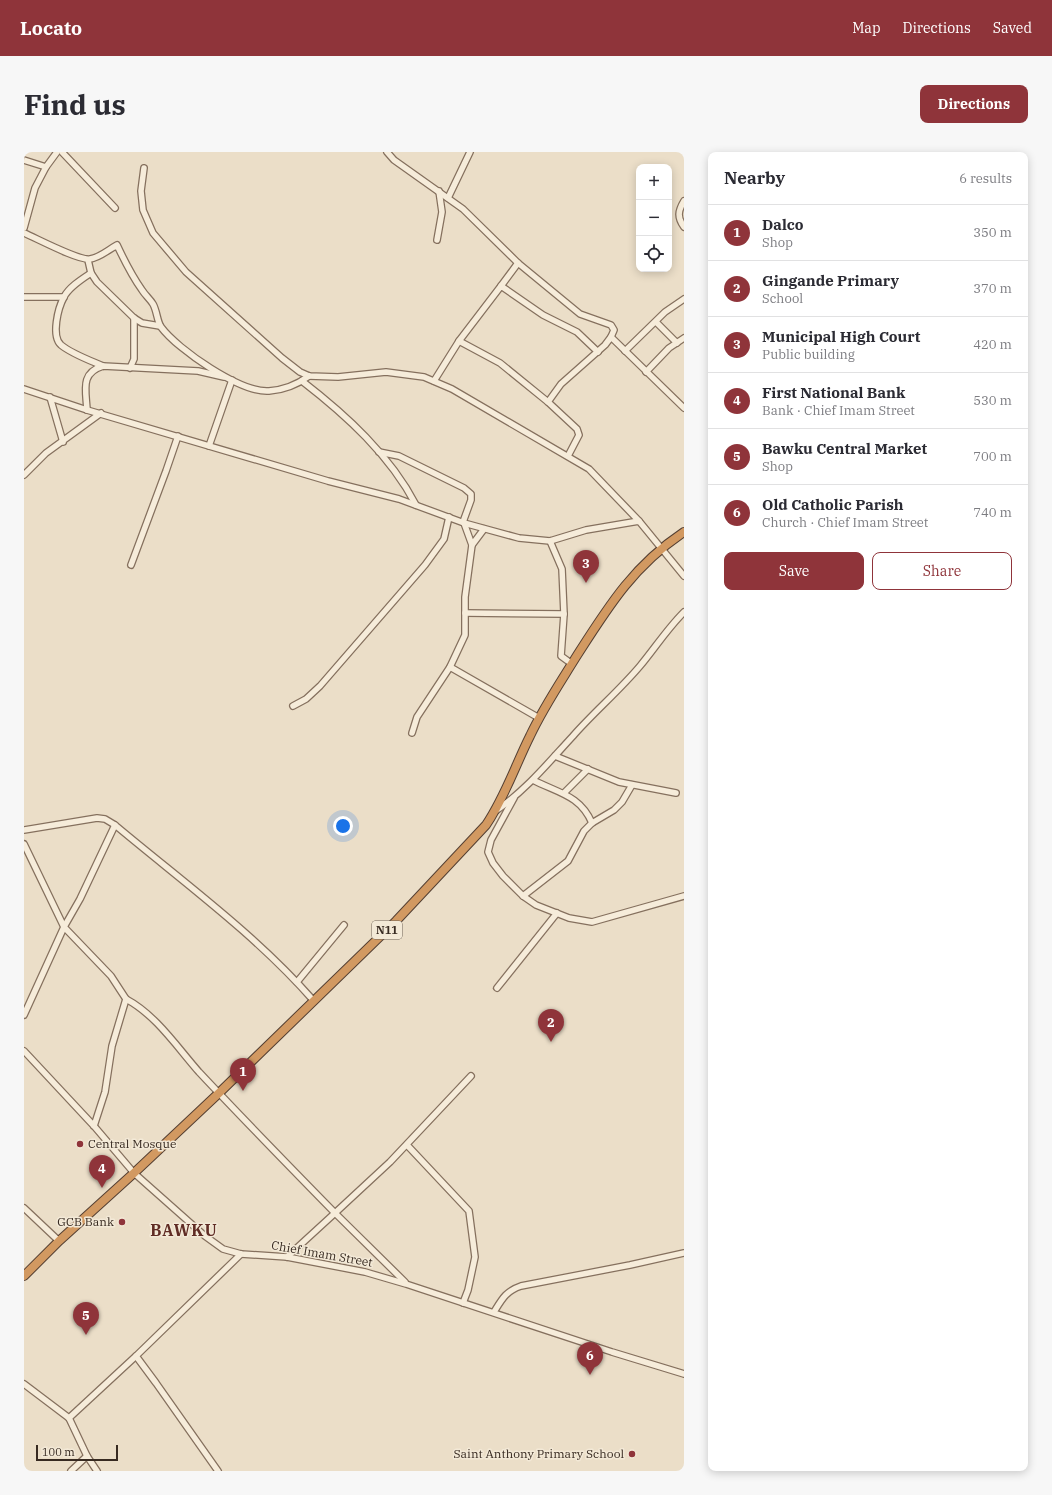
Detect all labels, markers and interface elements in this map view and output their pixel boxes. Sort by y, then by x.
text: Locato [20,16,82,40]
text: Map [852,19,881,37]
text: Directions [903,19,971,37]
text: Saved [993,19,1032,37]
button: Directions [920,85,1028,123]
text: Find us [24,86,126,123]
map controls [636,164,672,272]
button: + [636,164,672,200]
text: Nearby [724,167,785,189]
text: 6 results [959,170,1012,187]
button: − [636,200,672,236]
text: Dalco [762,215,803,234]
text: 1 [733,224,741,241]
text: 350 m [973,224,1012,241]
text: Shop [762,234,793,251]
button: locate [636,236,672,272]
text: Gingande Primary [762,271,899,290]
text: 2 [733,280,741,297]
text: 370 m [973,280,1012,297]
text: School [762,290,803,307]
text: Municipal High Court [762,327,920,346]
text: 3 [733,336,741,353]
text: 420 m [973,336,1012,353]
text: Public building [762,346,855,363]
text: First National Bank [762,383,905,402]
text: 4 [733,392,741,409]
text: 530 m [973,392,1012,409]
text: Bank · Chief Imam Street [762,402,915,419]
text: Bawku Central Market [762,439,927,458]
text: 5 [733,448,741,465]
text: 700 m [973,448,1012,465]
text: Shop [762,458,793,475]
text: Old Catholic Parish [762,495,904,514]
text: 6 [733,504,741,521]
text: 740 m [973,504,1012,521]
text: Church · Chief Imam Street [762,514,928,531]
pin: 3 [573,550,599,583]
button: Save [724,552,864,590]
button: Share [872,552,1012,590]
your location [333,816,353,836]
road number: N11 [372,921,402,939]
pin: 2 [538,1009,564,1042]
pin: 1 [230,1058,256,1091]
place label: Central Mosque [88,1136,176,1151]
marker: Central Mosque [75,1139,85,1149]
pin: 4 [89,1155,115,1188]
place label: GCB Bank [57,1214,114,1229]
marker: GCB Bank [117,1217,127,1227]
district label: BAWKU [150,1220,218,1240]
street label: Chief Imam Street [270,1237,374,1270]
pin: 5 [73,1302,99,1335]
pin: 6 [577,1342,603,1375]
scale bar [36,1443,118,1462]
text: 100 m [42,1445,75,1459]
place label: Saint Anthony Primary School [454,1446,624,1461]
marker: Saint Anthony Primary School [627,1449,637,1459]

